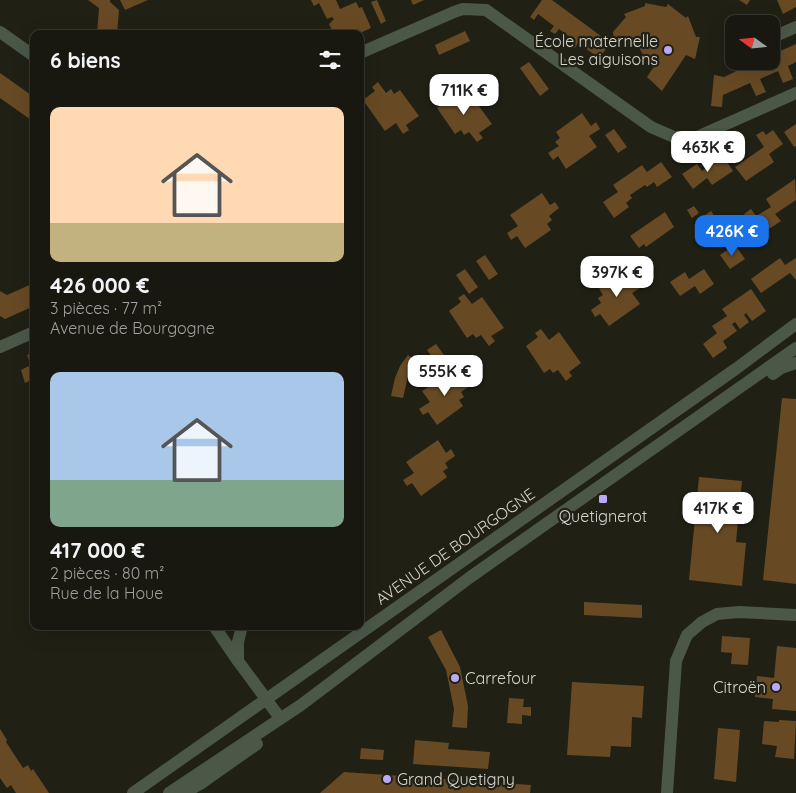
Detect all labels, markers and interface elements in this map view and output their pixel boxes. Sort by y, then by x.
north arrow [725,15,780,70]
map controls [725,15,780,70]
place label: École maternelle Les aiguisons [535,31,658,69]
marker: École maternelle Les aiguisons [662,44,674,56]
icon: filters [316,46,344,74]
text: 6 biens [50,47,121,73]
pin: 711K € [423,74,505,116]
text: 711K € [441,80,487,100]
pin: 463K € [667,130,749,173]
text: 463K € [682,137,734,157]
icon: home [152,140,242,230]
pin: 426K € [691,214,773,257]
text: 426K € [706,221,758,241]
pin: 397K € [576,256,658,298]
text: 397K € [592,262,642,282]
text: 426 000 € [50,272,150,298]
text: 3 pièces · 77 m² [50,298,162,318]
text: Avenue de Bourgogne [50,318,215,338]
pin: 555K € [404,354,486,397]
text: 555K € [419,361,471,381]
icon: home [152,405,242,495]
street label: AVENUE DE BOURGOGNE [371,483,539,609]
pin: 417K € [677,492,759,534]
marker: Quetignerot [597,493,609,505]
text: 417K € [694,498,742,518]
place label: Quetignerot [559,506,647,526]
text: 417 000 € [50,537,145,563]
text: 2 pièces · 80 m² [50,563,164,583]
text: Rue de la Houe [50,583,163,603]
place label: Carrefour [465,668,536,688]
marker: Carrefour [449,672,461,684]
place label: Citroën [713,677,766,697]
marker: Citroën [770,681,782,693]
place label: Grand Quetigny [397,769,515,789]
marker: Grand Quetigny [381,773,393,785]

